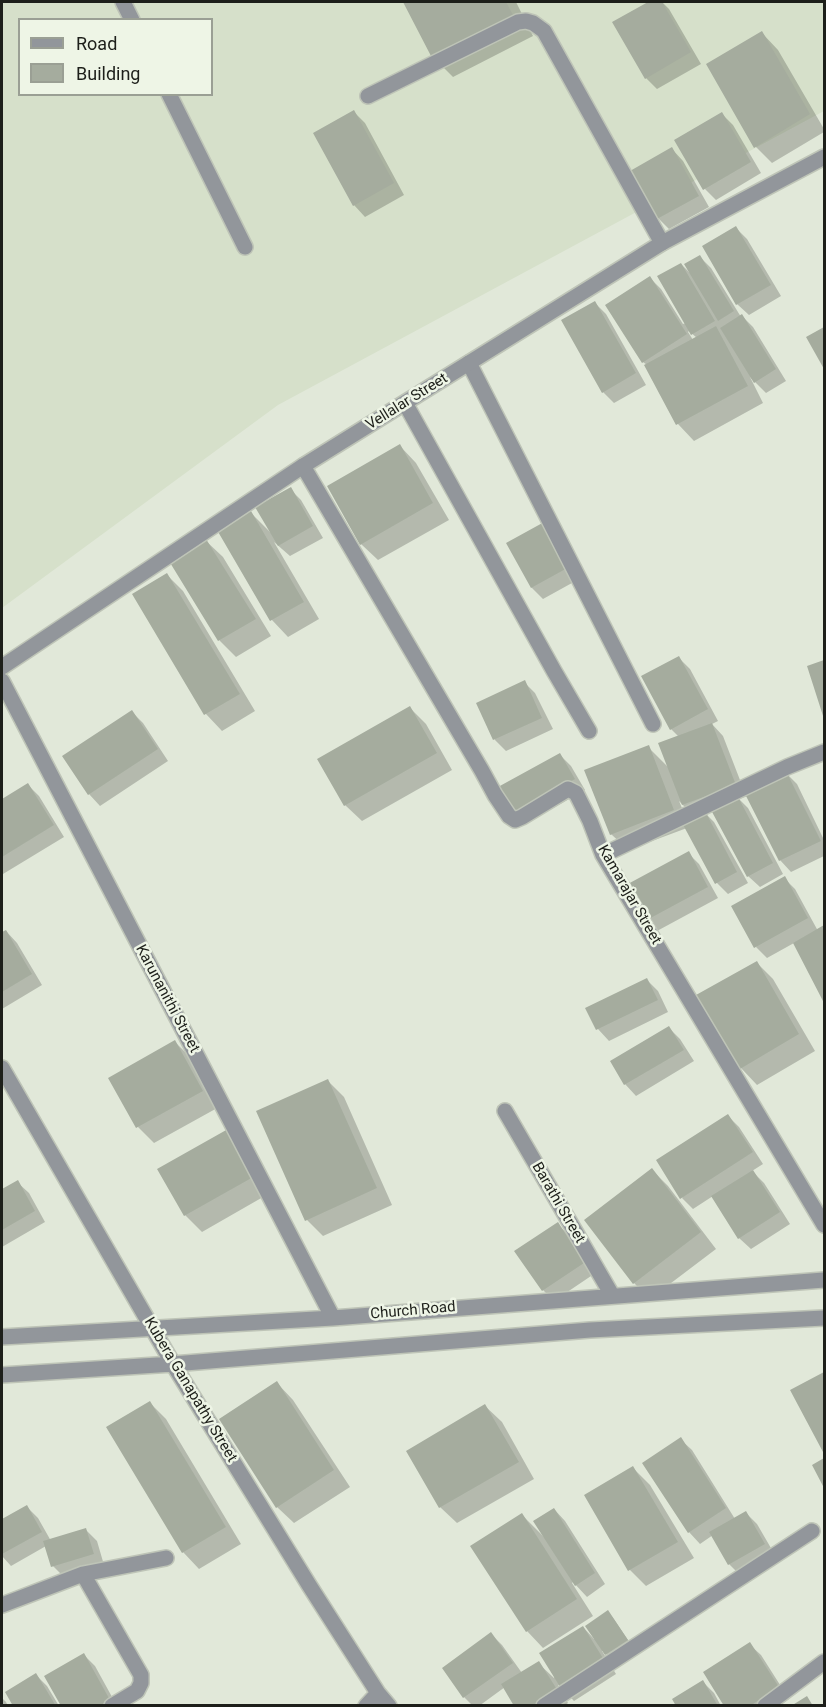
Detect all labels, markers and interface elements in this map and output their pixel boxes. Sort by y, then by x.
legend [18,18,213,96]
text: Road [76,33,117,54]
text: Building [76,63,140,84]
street label: Vellalar Street [363,370,451,434]
street label: Kamarajar Street [593,842,665,948]
street label: Karunanithi Street [131,942,203,1056]
street label: Barathi Street [528,1159,588,1247]
street label: Church Road [370,1298,456,1324]
street label: Kubera Ganapathy Street [140,1314,240,1466]

